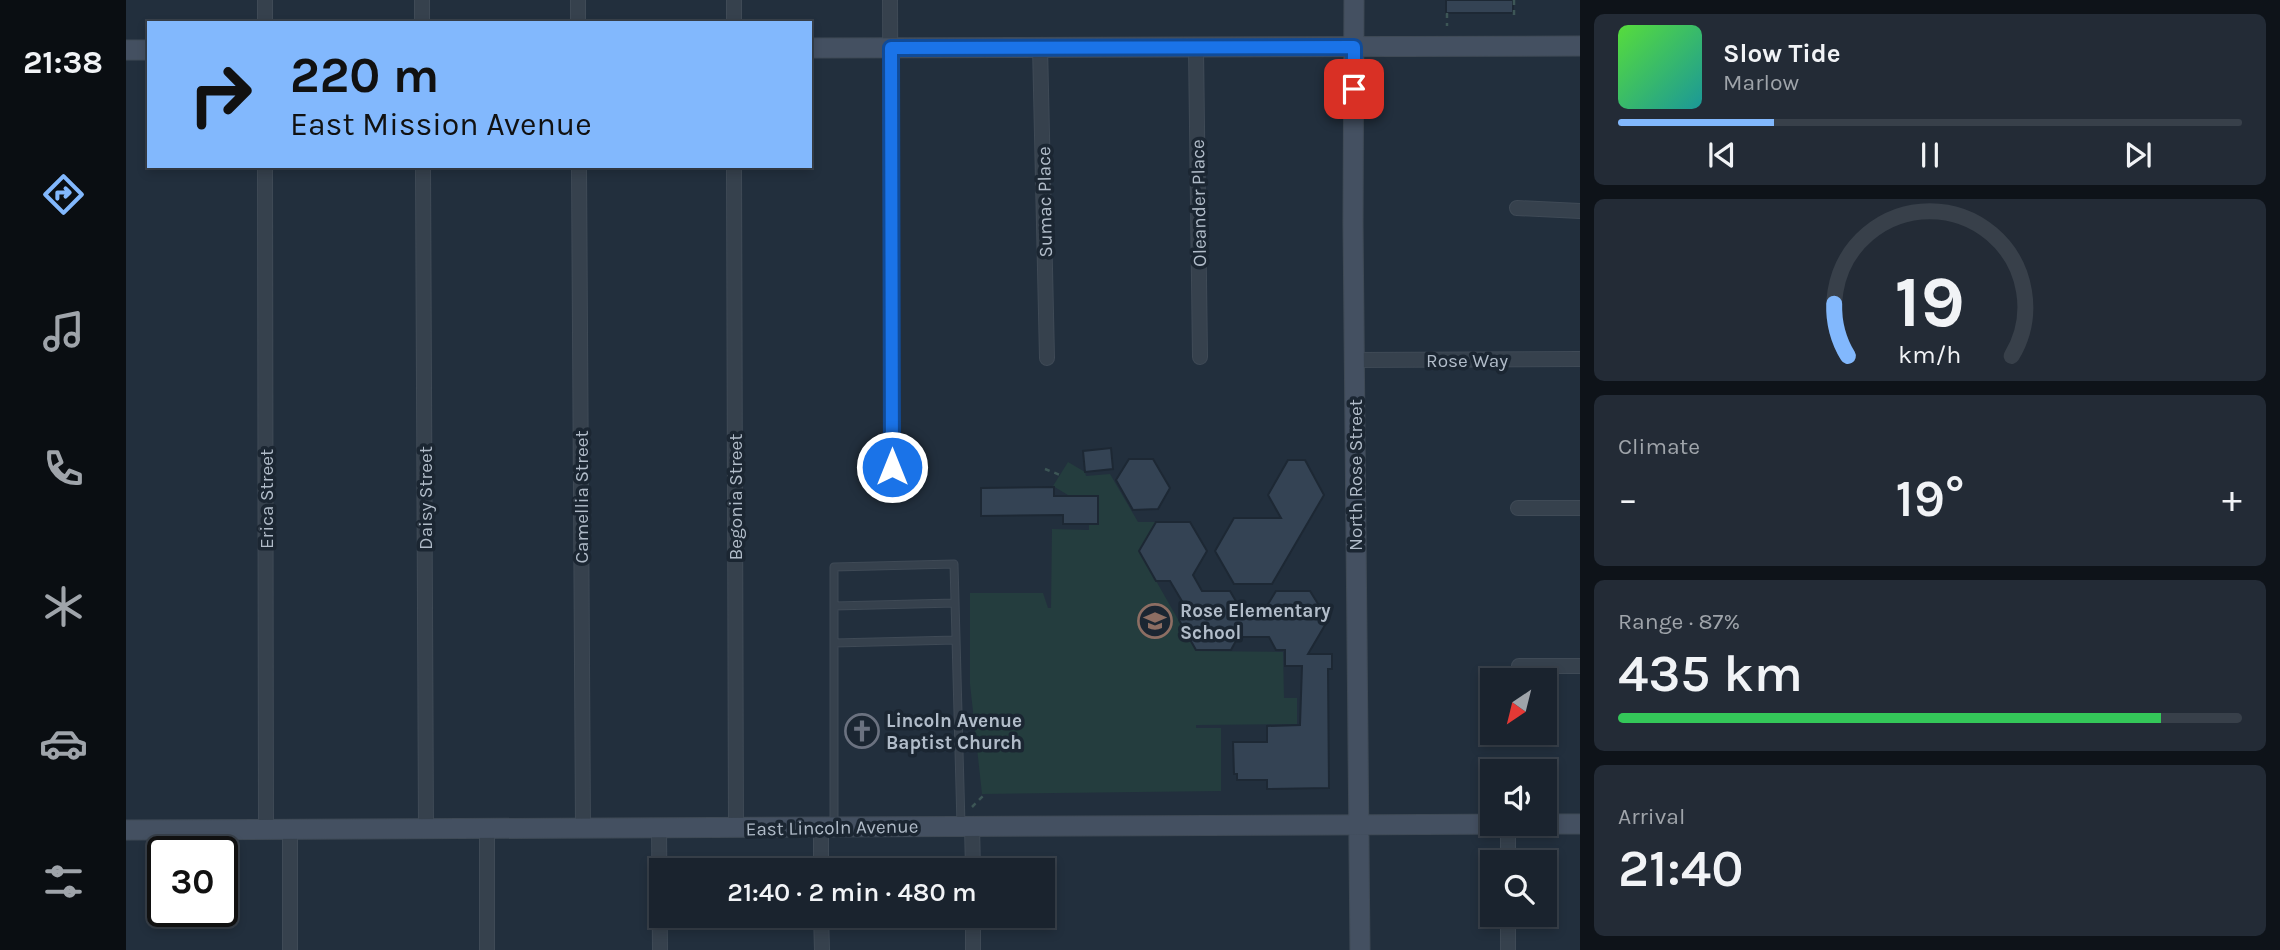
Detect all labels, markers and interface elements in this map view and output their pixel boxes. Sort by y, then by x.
text: Slow Tide [1723,38,1841,69]
text: 21:38 [23,44,103,81]
text: 220 m [290,47,439,104]
icon: right [175,49,266,140]
pin [1324,59,1384,119]
text: Marlow [1723,69,1799,96]
icon: arrive [1335,70,1373,108]
text: East Mission Avenue [290,106,592,143]
icon: previous [1703,136,1741,174]
icon: pause [1911,136,1949,174]
icon: next [2119,136,2157,174]
street label: Oleander Place [1187,139,1211,267]
street label: Sumac Place [1033,146,1057,258]
icon: directions [39,170,88,219]
text: 19 [1895,259,1965,344]
icon: music [39,307,88,356]
text: km/h [1898,340,1962,369]
street label: Rose Way [1426,350,1508,372]
street label: North Rose Street [1345,399,1367,551]
street label: Camellia Street [571,430,593,564]
position arrow [855,430,929,504]
text: Climate [1618,433,1700,460]
street label: Begonia Street [725,434,747,560]
icon: phone [39,444,88,493]
street label: Daisy Street [415,446,437,550]
street label: Erica Street [256,449,278,549]
text: 19° [1896,468,1964,529]
text: − [1618,477,1638,522]
text: + [2222,477,2242,522]
icon: climate [39,582,88,631]
place label: Rose Elementary School [1180,600,1331,644]
school or university icon: Rose Elementary School [1136,602,1174,640]
text: Range · 87% [1618,608,1740,635]
text: 435 km [1618,643,1803,704]
north arrow [1480,668,1558,746]
map controls [1480,668,1557,927]
place label: Lincoln Avenue Baptist Church [886,710,1022,754]
church icon: Lincoln Avenue Baptist Church [843,712,881,750]
icon: car [39,719,88,768]
button: sound [1480,759,1557,836]
text: Arrival [1618,803,1685,830]
street label: East Lincoln Avenue [745,815,919,841]
speed limit sign: 30 [147,836,238,927]
text: 21:40 [1618,838,1744,899]
button: search [1480,850,1557,927]
icon: filters [39,857,88,906]
text: 21:40 · 2 min · 480 m [727,877,977,908]

